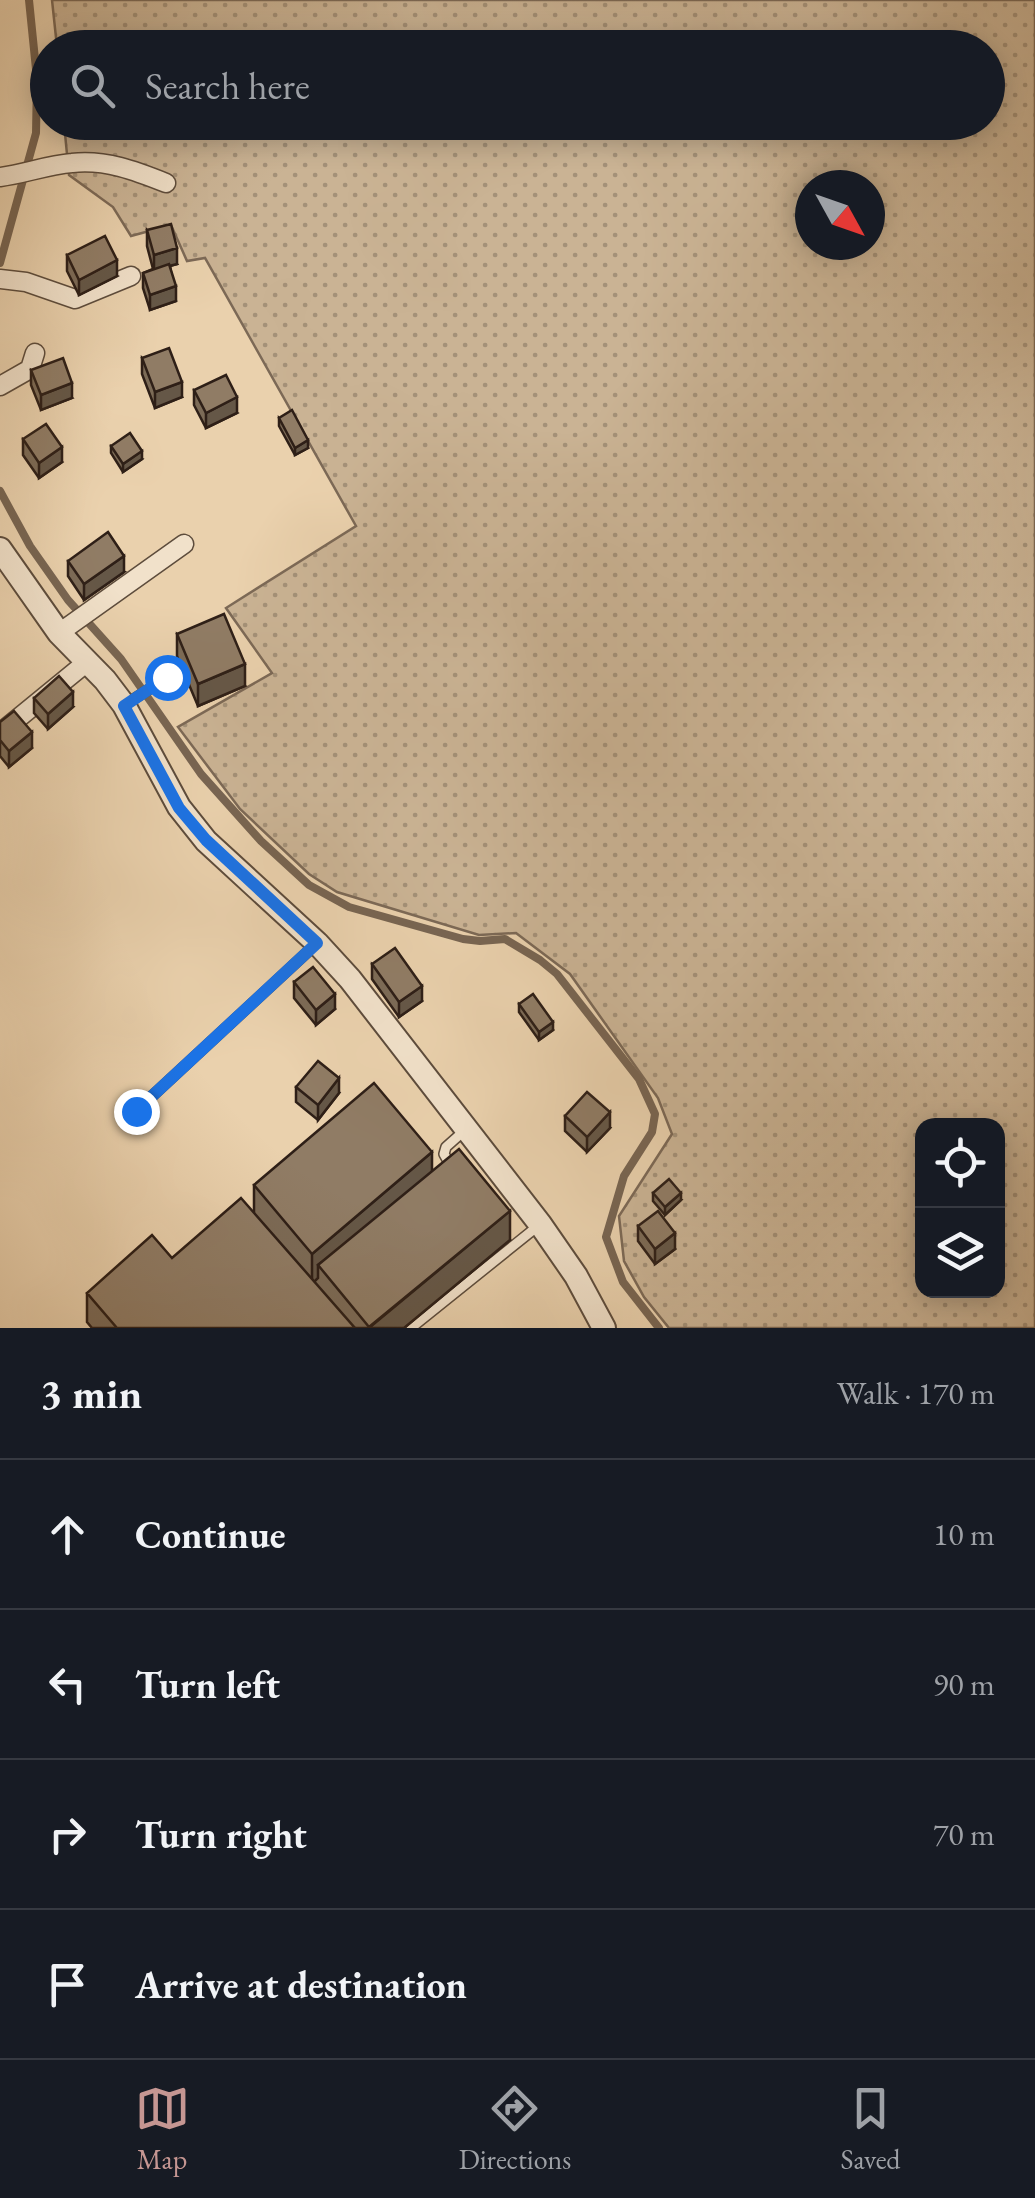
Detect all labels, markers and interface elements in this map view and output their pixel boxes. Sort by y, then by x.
search box [30,30,1005,140]
icon: search [65,58,120,113]
text: Search here [145,61,310,110]
north arrow [795,170,885,260]
route start [145,655,191,701]
route end [114,1089,160,1135]
map controls [915,1118,1005,1298]
button: locate [915,1118,1005,1208]
button: layers [915,1208,1005,1298]
text: 3 min [40,1366,142,1421]
text: Walk · 170 m [837,1372,995,1414]
icon: ahead [40,1507,95,1562]
text: Continue [135,1510,286,1559]
text: 10 m [933,1513,995,1555]
icon: left [40,1657,95,1712]
text: Turn left [135,1660,280,1709]
text: 90 m [933,1663,995,1705]
icon: right [40,1807,95,1862]
text: Turn right [135,1810,307,1859]
text: 70 m [933,1813,995,1855]
icon: arrive [40,1957,95,2012]
text: Arrive at destination [135,1960,467,2009]
tab: Map [135,2081,190,2177]
tab: Directions [459,2081,571,2177]
tab: Saved [840,2081,900,2177]

